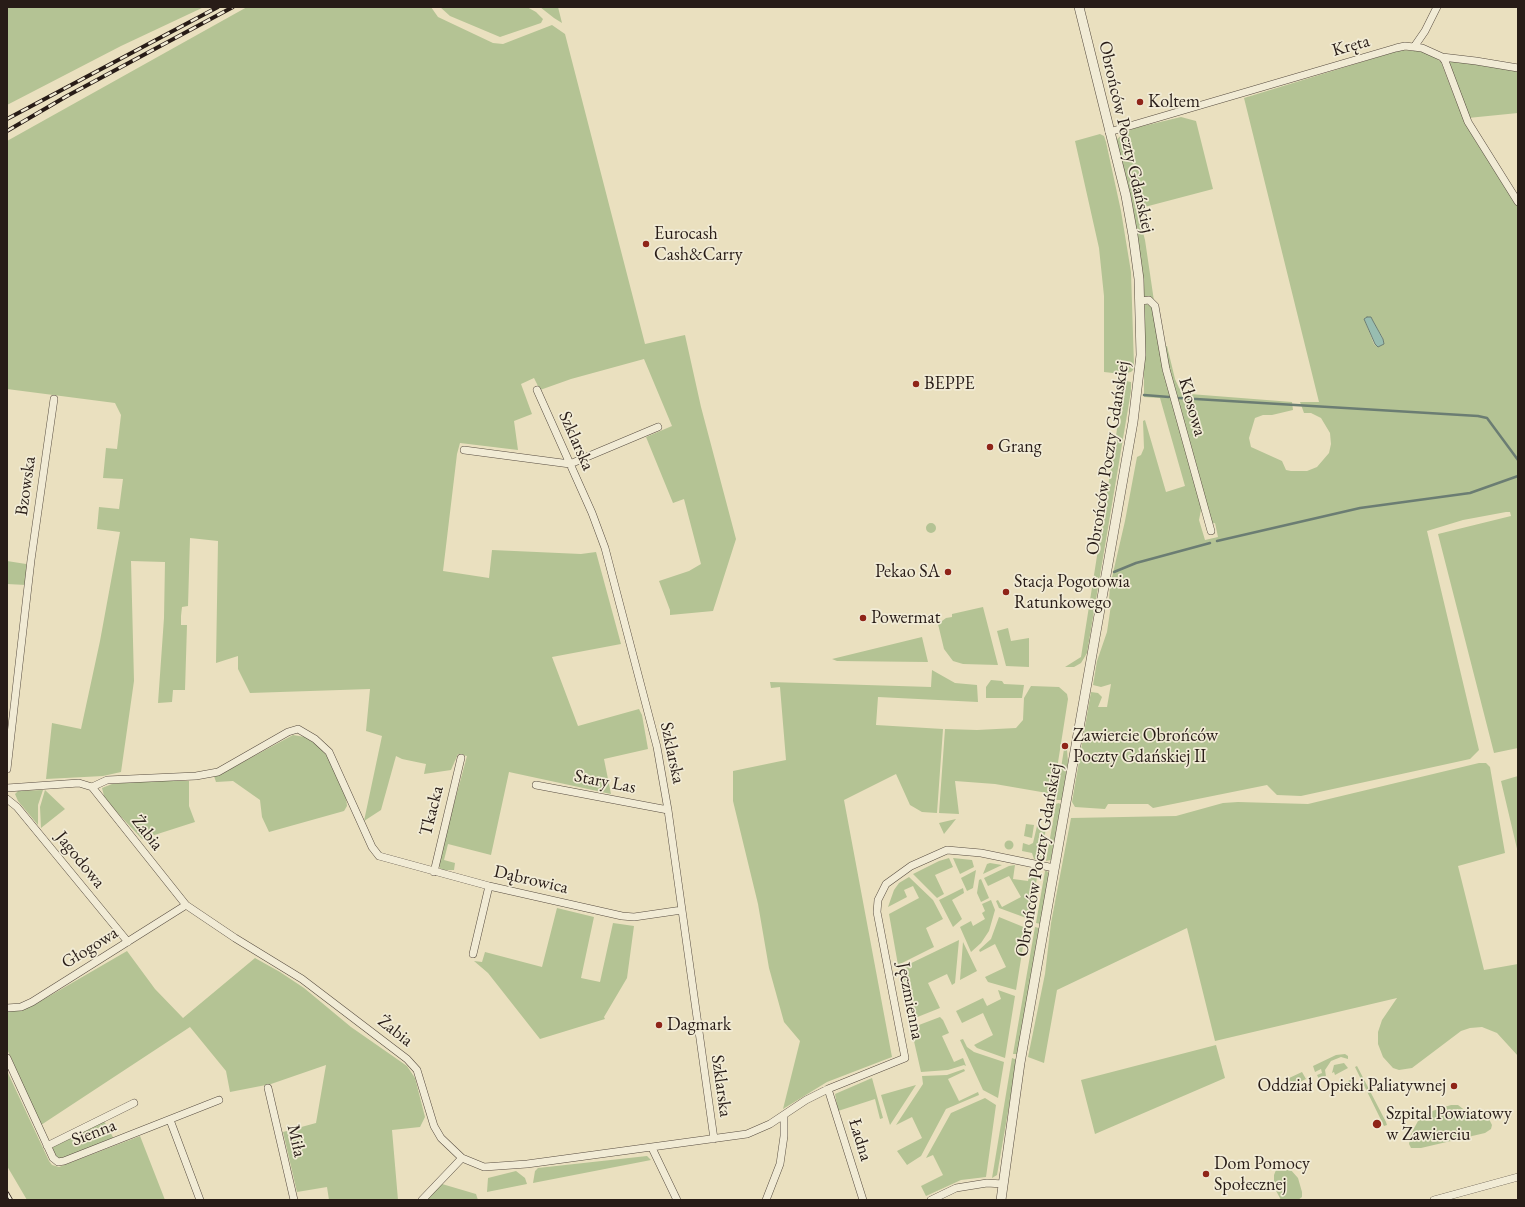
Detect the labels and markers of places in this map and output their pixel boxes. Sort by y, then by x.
place label: Koltem [1148,91,1200,113]
marker: Koltem [1135,97,1145,107]
place label: Eurocash Cash&Carry [654,223,743,266]
marker: Eurocash Cash&Carry [641,239,651,249]
place label: BEPPE [924,373,975,395]
marker: BEPPE [911,379,921,389]
place label: Grang [998,436,1042,458]
marker: Grang [985,442,995,452]
place label: Pekao SA [875,561,940,583]
marker: Pekao SA [943,567,953,577]
place label: Stacja Pogotowia Ratunkowego [1014,571,1130,614]
marker: Stacja Pogotowia Ratunkowego [1001,587,1011,597]
place label: Powermat [871,607,940,629]
marker: Powermat [858,613,868,623]
place label: Zawiercie Obrońców Poczty Gdańskiej II [1073,725,1218,768]
marker: Zawiercie Obrońców Poczty Gdańskiej II [1060,741,1070,751]
place label: Dagmark [667,1014,731,1036]
marker: Dagmark [654,1020,664,1030]
place label: Oddział Opieki Paliatywnej [1257,1075,1446,1097]
marker: Oddział Opieki Paliatywnej [1449,1081,1459,1091]
place label: Szpital Powiatowy w Zawierciu [1386,1103,1512,1146]
marker: Szpital Powiatowy w Zawierciu [1371,1118,1383,1130]
place label: Dom Pomocy Społecznej [1214,1153,1310,1196]
marker: Dom Pomocy Społecznej [1201,1169,1211,1179]

